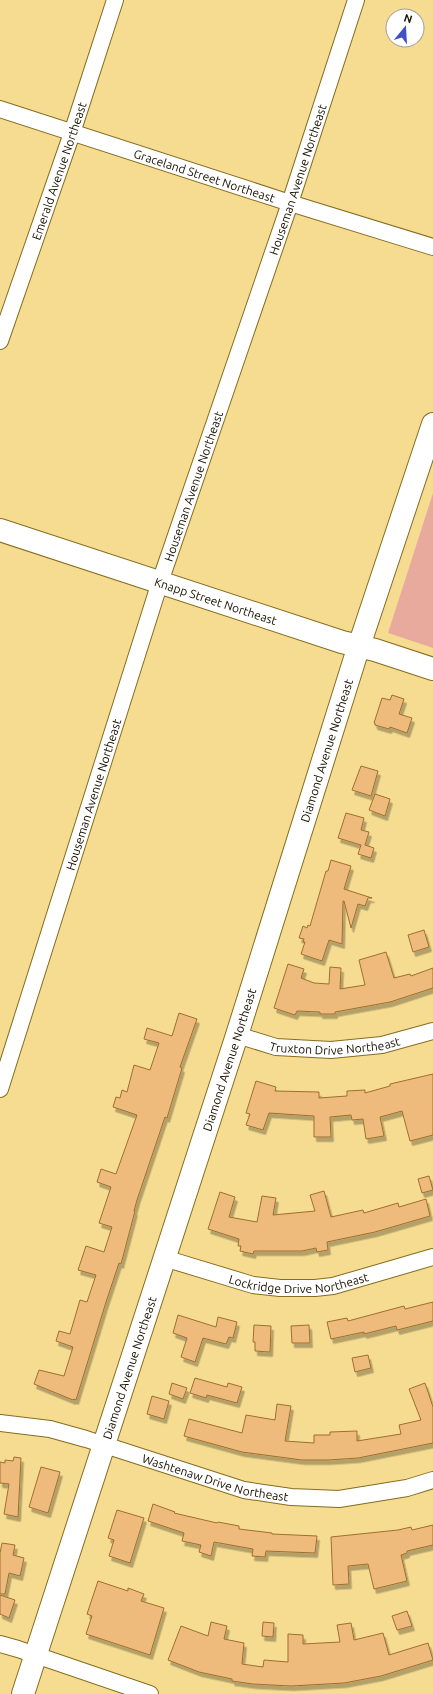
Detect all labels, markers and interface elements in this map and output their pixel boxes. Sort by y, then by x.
north arrow [385,8,425,48]
text: N [402,12,414,25]
street label: Emerald Avenue Northeast [29,100,88,242]
street label: Houseman Avenue Northeast [266,102,328,256]
street label: Graceland Street Northeast [132,146,277,204]
street label: Houseman Avenue Northeast [161,409,225,563]
street label: Knapp Street Northeast [153,575,279,627]
street label: Diamond Avenue Northeast [298,677,355,824]
street label: Houseman Avenue Northeast [63,717,123,872]
street label: Diamond Avenue Northeast [200,986,258,1133]
street label: Truxton Drive Northeast [268,1034,402,1056]
street label: Lockridge Drive Northeast [228,1270,370,1295]
street label: Diamond Avenue Northeast [100,1294,158,1441]
street label: Washtenaw Drive Northeast [141,1451,290,1503]

